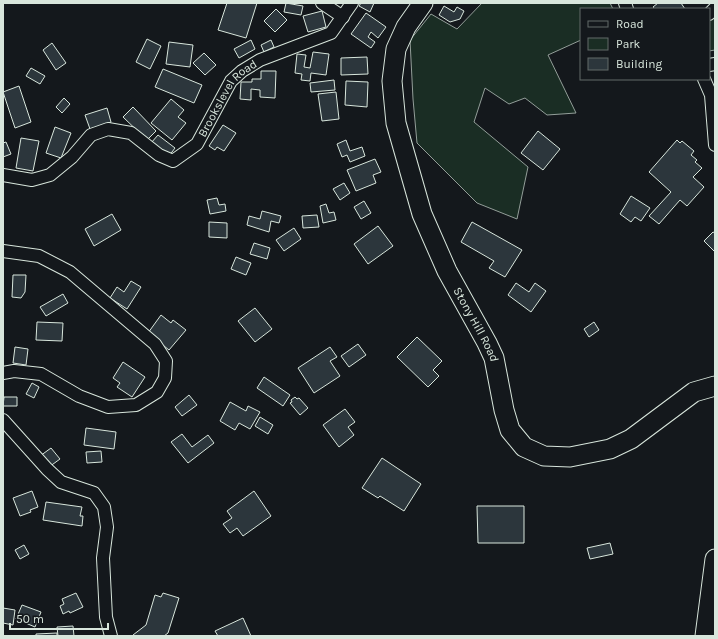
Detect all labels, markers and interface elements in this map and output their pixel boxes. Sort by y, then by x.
legend [580,8,710,80]
text: Road [616,17,644,31]
text: Park [616,37,641,51]
street label: Brookslevel Road [195,57,259,139]
text: Building [616,57,663,71]
street label: Stony Hill Road [450,285,502,363]
scale bar [10,605,108,631]
text: 50 m [16,612,44,626]

